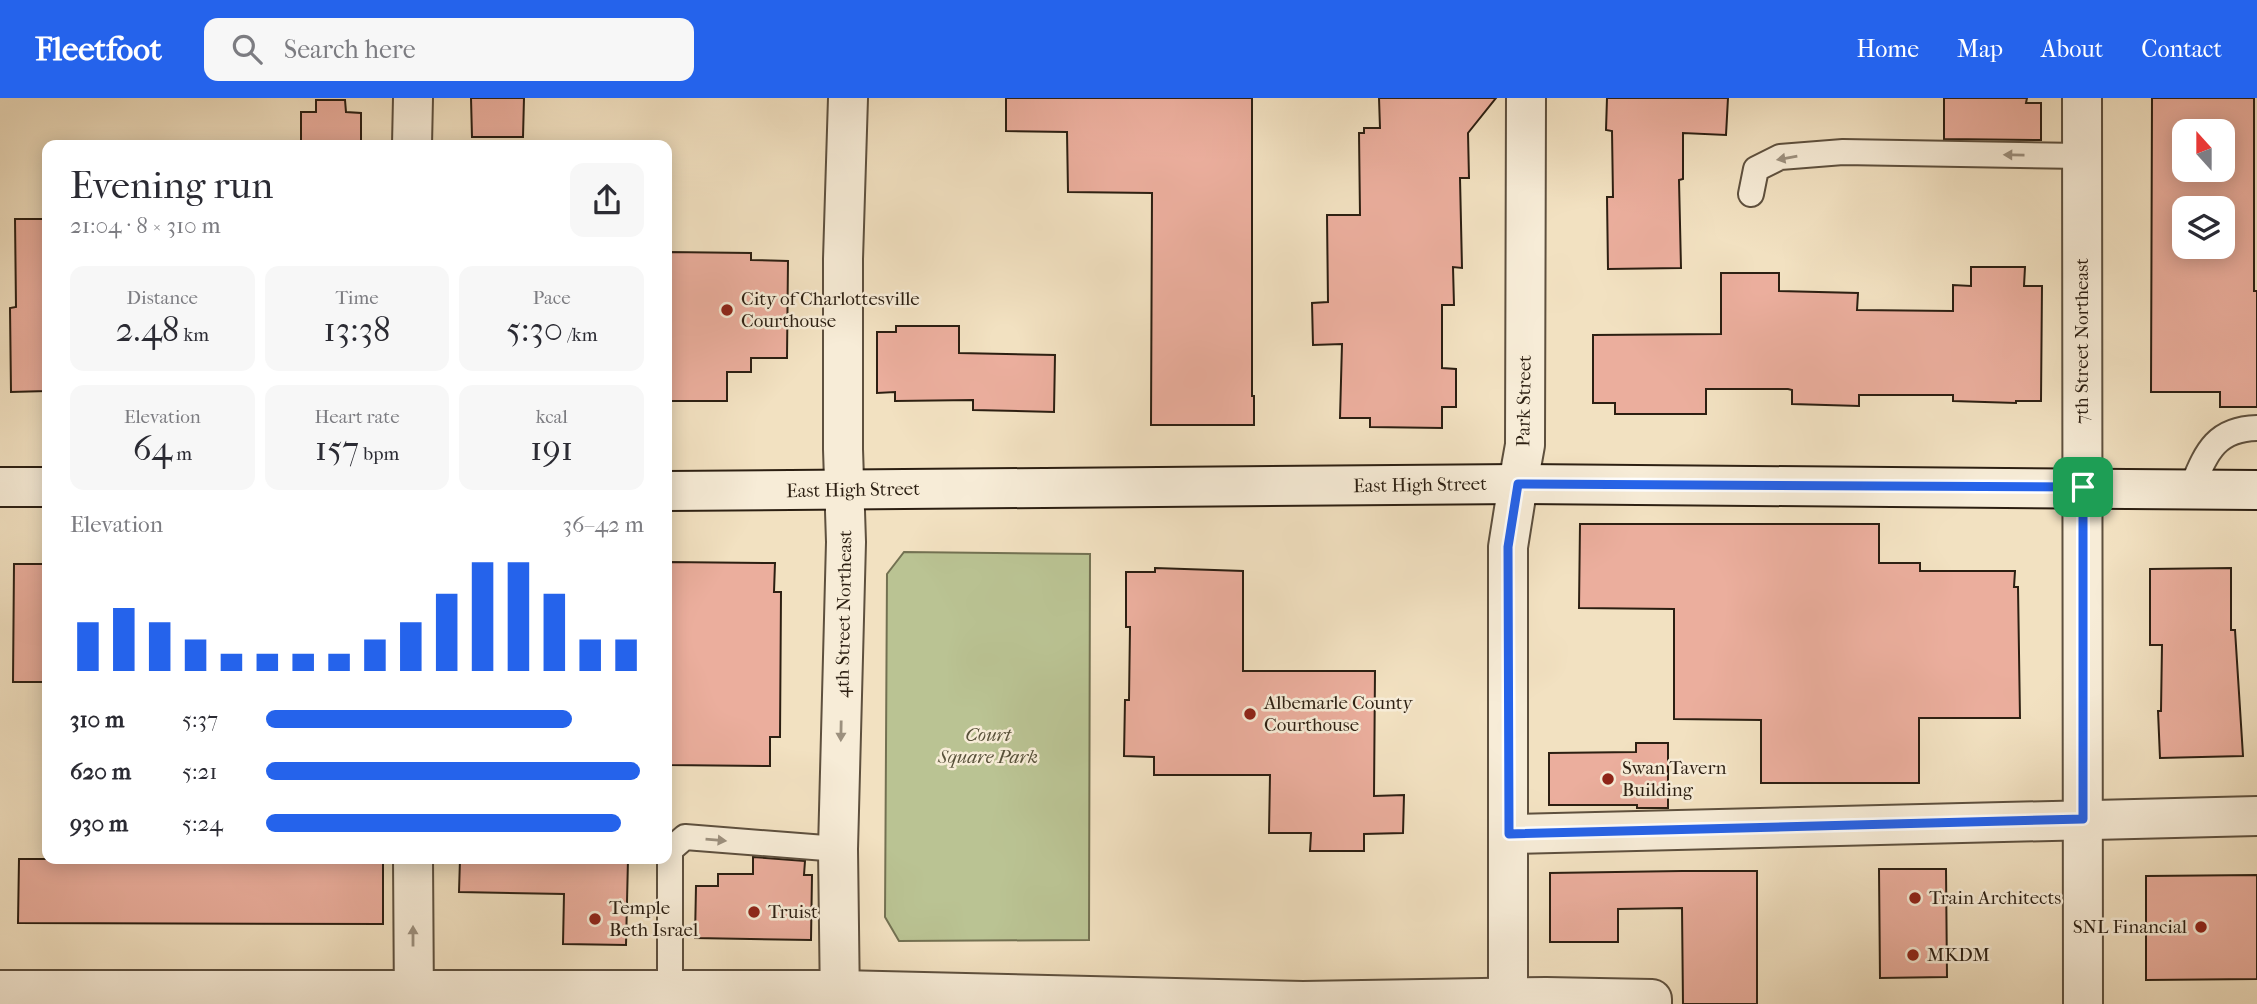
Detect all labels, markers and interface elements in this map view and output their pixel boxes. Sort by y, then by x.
search box [204,18,694,81]
text: Fleetfoot [35,30,162,69]
icon: search [228,30,266,68]
text: Search here [284,34,416,65]
text: Home [1857,35,1919,63]
text: Map [1957,35,2003,63]
text: About [2041,35,2103,63]
text: Contact [2141,35,2222,63]
north arrow [2172,119,2235,182]
map controls [2172,119,2235,259]
one-way arrow [2002,149,2024,161]
one-way arrow [1776,153,1798,164]
text: Evening run [70,163,273,208]
button: share [570,163,644,237]
button: layers [2172,196,2235,259]
text: 21:04 · 8 × 310 m [70,212,221,239]
street label: 7th Street Northeast [2071,258,2093,424]
text: Distance [127,287,198,309]
text: Time [335,287,379,309]
text: Pace [533,287,571,309]
place label: City of Charlottesville Courthouse [741,288,920,332]
marker: City of Charlottesville Courthouse [719,302,735,318]
text: 2.48 [116,309,179,350]
text: 13:38 [323,309,391,350]
text: 5:30 [506,309,563,350]
text: km [179,324,209,346]
text: /km [563,324,597,346]
street label: Park Street [1512,355,1536,447]
text: Elevation [124,406,201,428]
text: Heart rate [314,406,400,428]
text: kcal [536,406,568,428]
text: 64 [133,428,172,469]
text: 157 [315,428,359,469]
text: 191 [530,428,573,469]
text: m [172,443,192,465]
text: bpm [359,443,399,465]
pin [2053,457,2113,517]
icon: arrive [2064,468,2102,506]
street label: East High Street [1353,473,1487,497]
street label: East High Street [786,478,920,502]
text: Elevation [70,511,163,538]
text: 36–42 m [563,511,644,538]
street label: 4th Street Northeast [832,530,856,698]
place label: Albemarle County Courthouse [1263,692,1414,736]
text: 310 m [70,706,124,733]
text: 5:37 [182,706,218,733]
marker: Albemarle County Courthouse [1242,706,1258,722]
one-way arrow [836,720,847,742]
park label: Court Square Park [937,724,1038,768]
place label: Swan Tavern Building [1622,757,1727,801]
text: 620 m [70,758,131,785]
text: 5:21 [182,758,218,785]
marker: Swan Tavern Building [1600,771,1616,787]
text: 930 m [70,810,128,837]
text: 5:24 [182,810,223,837]
one-way arrow [705,835,727,846]
place label: Train Architects [1929,887,2061,909]
marker: Train Architects [1907,890,1923,906]
place label: Temple Beth Israel [609,897,698,941]
place label: Truist [768,901,818,923]
marker: Truist [746,904,762,920]
marker: Temple Beth Israel [587,911,603,927]
place label: SNL Financial [2073,916,2187,938]
marker: SNL Financial [2193,919,2209,935]
one-way arrow [407,925,419,947]
place label: MKDM [1927,944,1990,966]
marker: MKDM [1905,947,1921,963]

